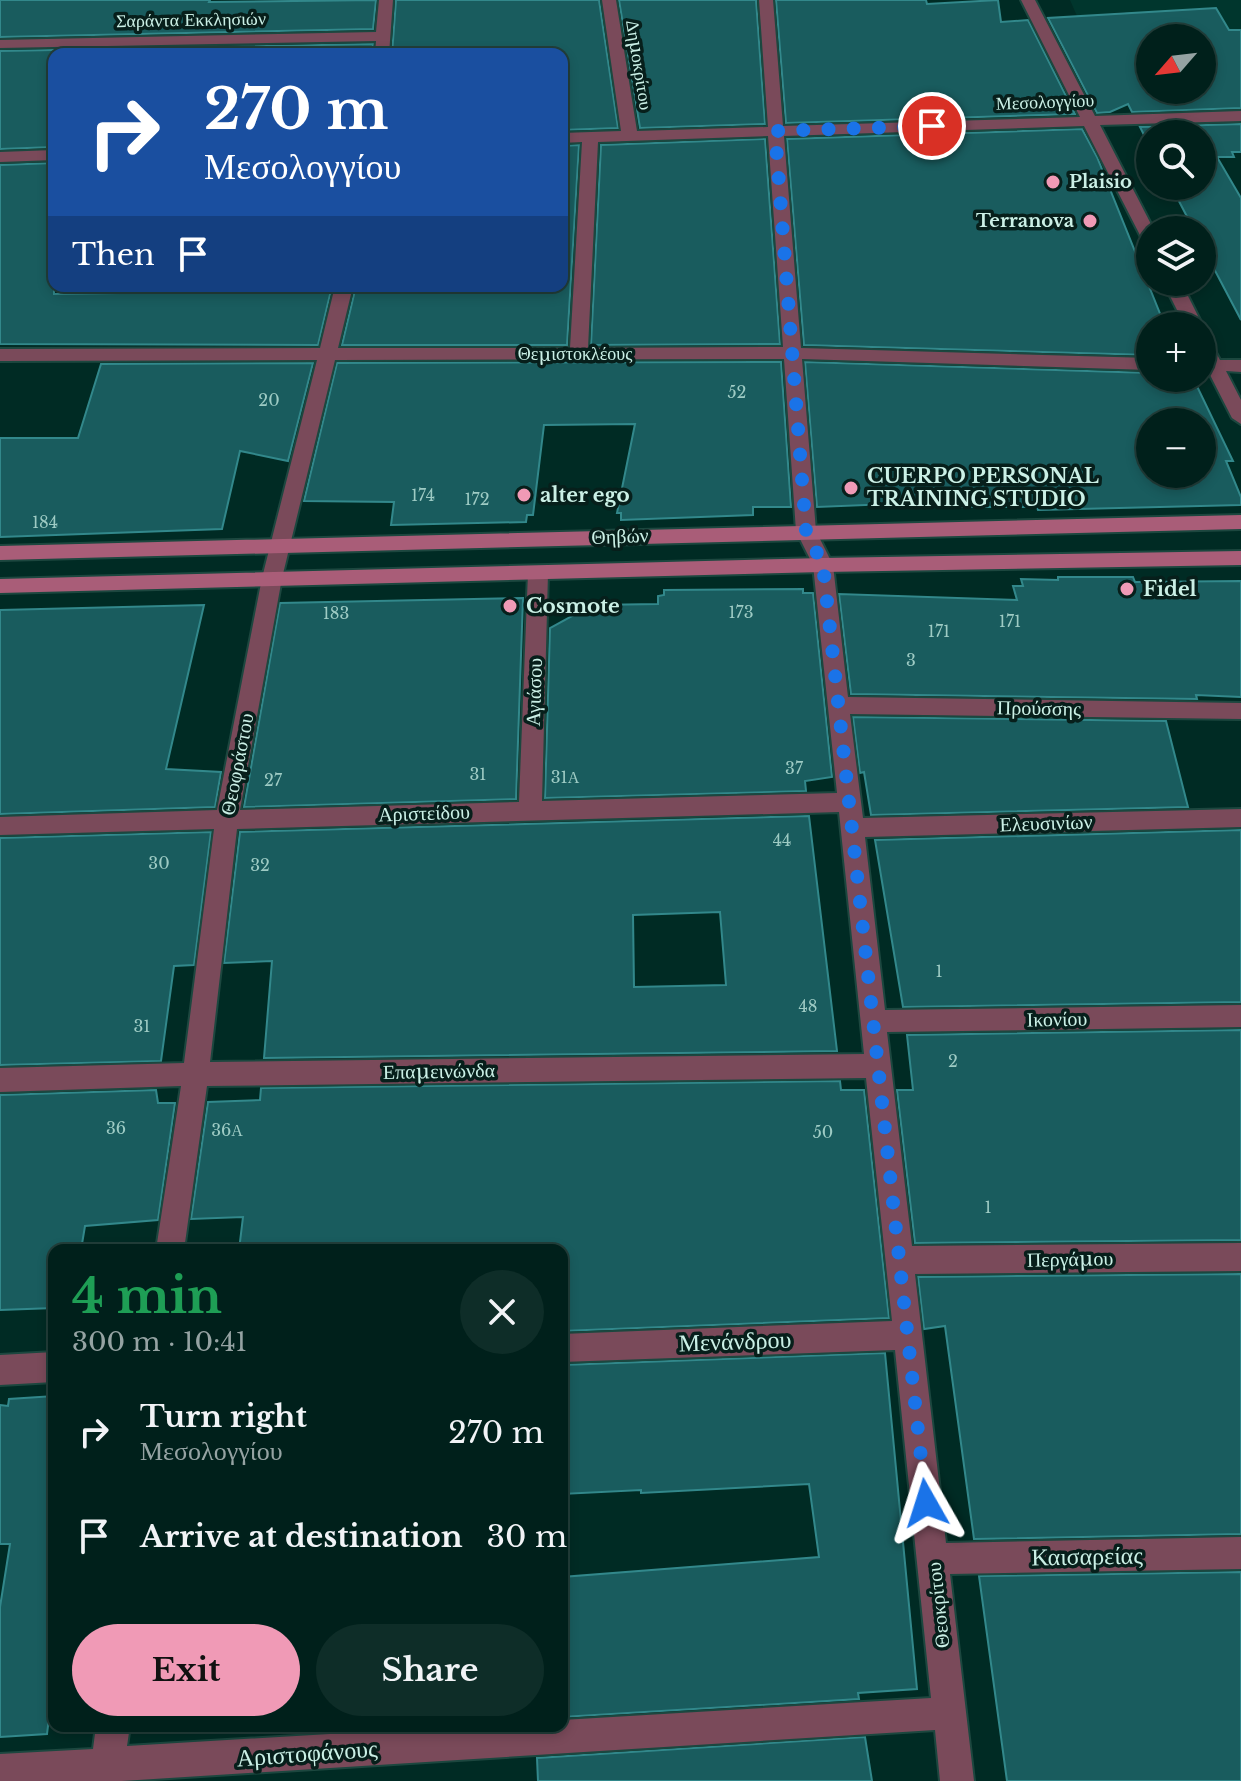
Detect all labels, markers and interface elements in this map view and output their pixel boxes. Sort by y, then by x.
street label: Σαράντα Εκκλησιών [116,8,266,32]
street label: Δημοκρίτου [621,18,657,112]
north arrow [1136,24,1216,104]
map controls [1136,24,1216,488]
text: 270 m [204,75,388,144]
icon: right [72,80,176,184]
street label: Μεσολογγίου [995,89,1095,115]
pin [898,92,966,160]
icon: arrive [910,104,954,148]
button: search [1136,120,1216,200]
text: Μεσολογγίου [204,144,401,189]
place label: Plaisio [1069,171,1132,193]
marker: Plaisio [1044,173,1062,191]
place label: Terranova [976,210,1075,232]
marker: Terranova [1081,212,1099,230]
button: layers [1136,216,1216,296]
icon: arrive [171,232,215,276]
text: Then [72,236,155,273]
button: + [1136,312,1216,392]
street label: Θεμιστοκλέους [518,343,632,365]
house number: 52 [728,382,746,402]
house number: 20 [258,390,280,410]
button: − [1136,408,1216,488]
place label: CUERPO PERSONAL TRAINING STUDIO [867,464,1099,511]
marker: CUERPO PERSONAL TRAINING STUDIO [842,479,860,497]
place label: alter ego [540,483,630,507]
house number: 174 [411,485,435,505]
marker: alter ego [515,486,533,504]
house number: 172 [464,489,490,509]
house number: 184 [32,512,58,532]
street label: Θηβών [591,523,649,549]
place label: Fidel [1143,577,1197,601]
marker: Fidel [1118,580,1136,598]
place label: Cosmote [526,594,620,618]
marker: Cosmote [501,597,519,615]
house number: 173 [728,602,754,622]
house number: 183 [323,603,349,623]
house number: 171 [999,611,1021,631]
house number: 171 [928,621,950,641]
house number: 3 [906,650,916,670]
street label: Αγιάσου [521,657,547,727]
street label: Προύσσης [997,695,1081,721]
street label: Θεοφράστου [215,711,259,817]
house number: 37 [785,758,804,778]
house number: 31 [470,764,487,784]
house number: 31Α [551,767,580,787]
house number: 27 [264,770,283,790]
street label: Αριστείδου [378,799,470,827]
street label: Ελευσινίων [999,809,1093,837]
house number: 44 [773,830,791,850]
house number: 30 [148,853,170,873]
house number: 32 [250,855,270,875]
house number: 1 [935,961,943,981]
house number: 48 [798,996,818,1016]
street label: Ικονίου [1026,1006,1088,1032]
house number: 31 [134,1016,151,1036]
house number: 2 [948,1051,958,1071]
street label: Επαμεινώνδα [383,1058,496,1084]
house number: 36 [106,1118,126,1138]
house number: 36Α [211,1120,243,1140]
house number: 50 [813,1122,833,1142]
house number: 1 [984,1197,992,1217]
street label: Περγάμου [1027,1246,1114,1272]
text: 4 min [72,1266,222,1326]
button: close [460,1270,544,1354]
street label: Μενάνδρου [678,1325,792,1357]
text: 300 m · 10:41 [72,1326,247,1358]
text: Turn right [140,1398,307,1435]
icon: right [72,1410,116,1454]
text: 270 m [448,1414,544,1451]
text: Μεσολογγίου [140,1435,283,1467]
position arrow [884,1461,968,1545]
icon: arrive [72,1514,116,1558]
text: Arrive at destination [140,1518,463,1555]
text: 30 m [487,1518,567,1555]
street label: Καισαρείας [1031,1541,1144,1571]
street label: Θεοκρίτου [922,1561,954,1649]
button: Exit [72,1624,300,1716]
button: Share [316,1624,544,1716]
street label: Αριστοφάνους [236,1734,379,1772]

